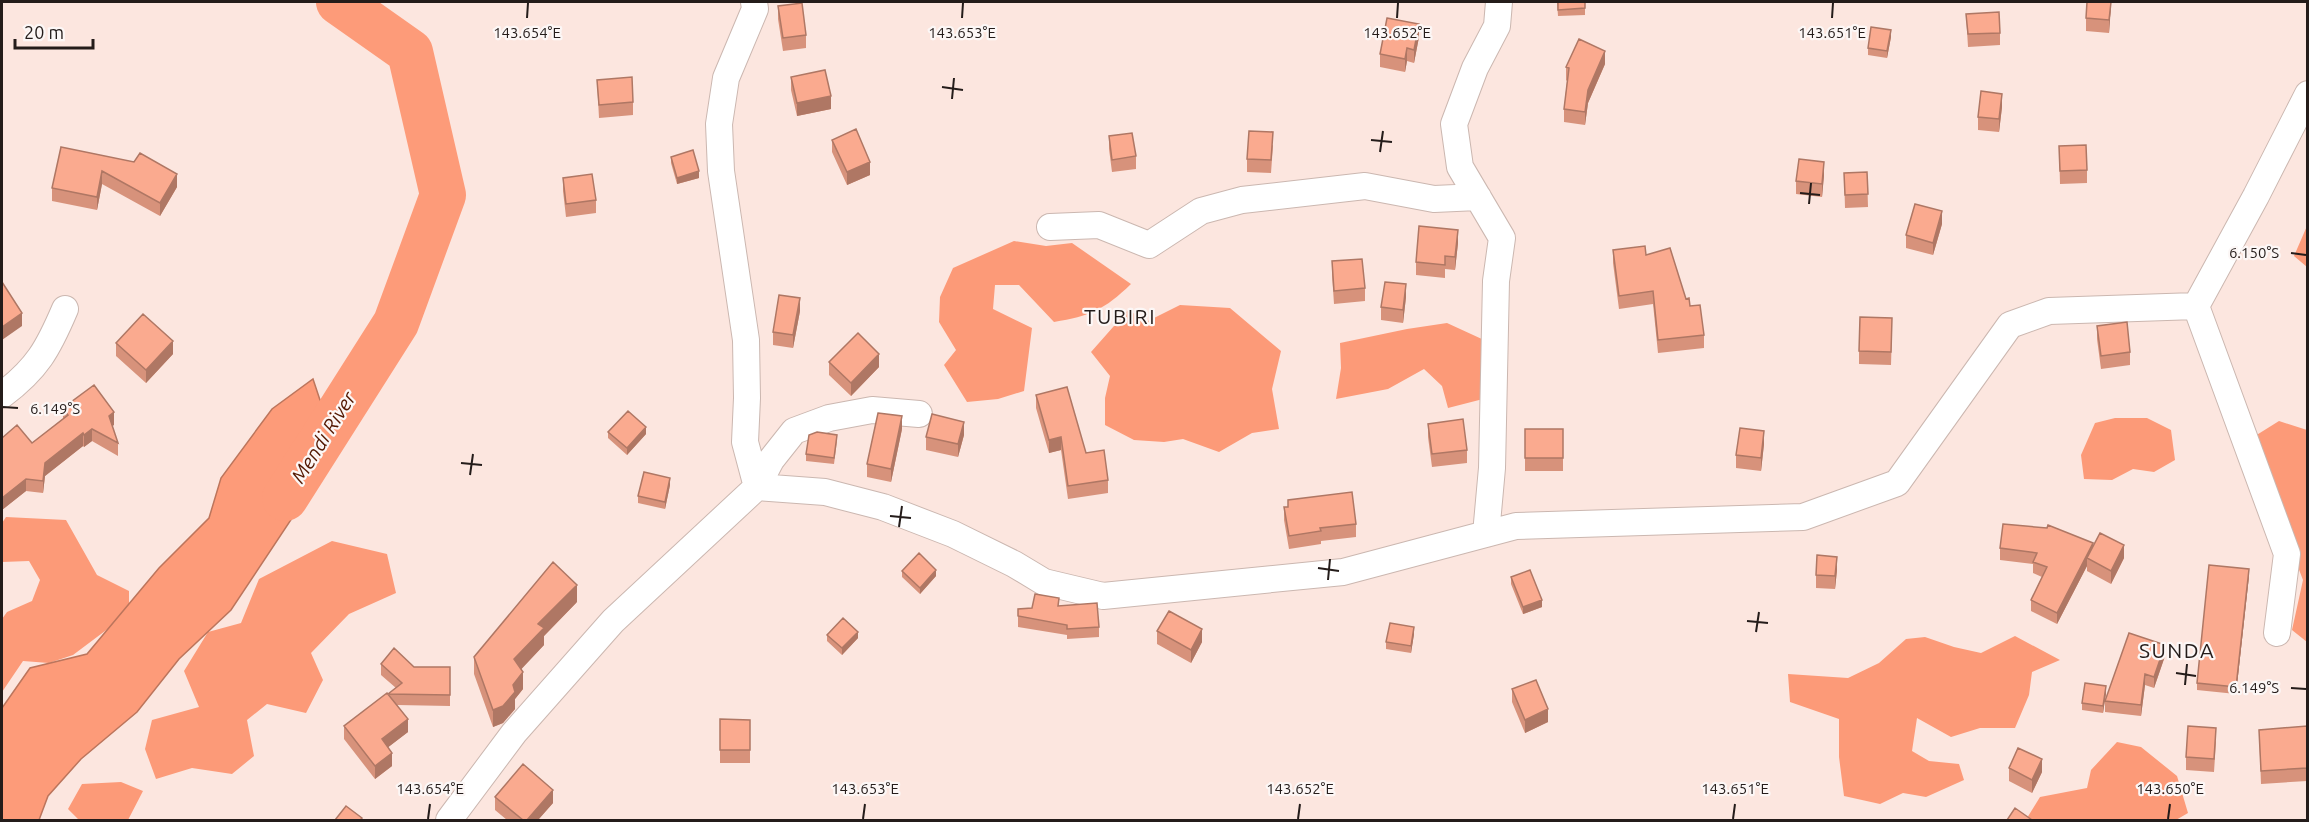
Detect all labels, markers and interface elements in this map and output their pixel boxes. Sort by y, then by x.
scale bar [15,12,93,50]
text: 20 m [24,22,64,42]
text: 143.654°E [493,24,561,41]
text: 143.653°E [928,24,996,41]
text: 143.652°E [1363,24,1431,41]
text: 143.651°E [1798,24,1866,41]
text: 6.150°S [2229,244,2279,261]
district label: TUBIRI [1084,304,1156,328]
water label: Mendi River [286,386,361,487]
text: 6.149°S [30,400,80,417]
district label: SUNDA [2139,638,2215,662]
text: 6.149°S [2229,679,2279,696]
text: 143.654°E [396,780,464,797]
text: 143.653°E [831,780,899,797]
text: 143.652°E [1266,780,1334,797]
text: 143.651°E [1701,780,1769,797]
text: 143.650°E [2136,780,2204,797]

